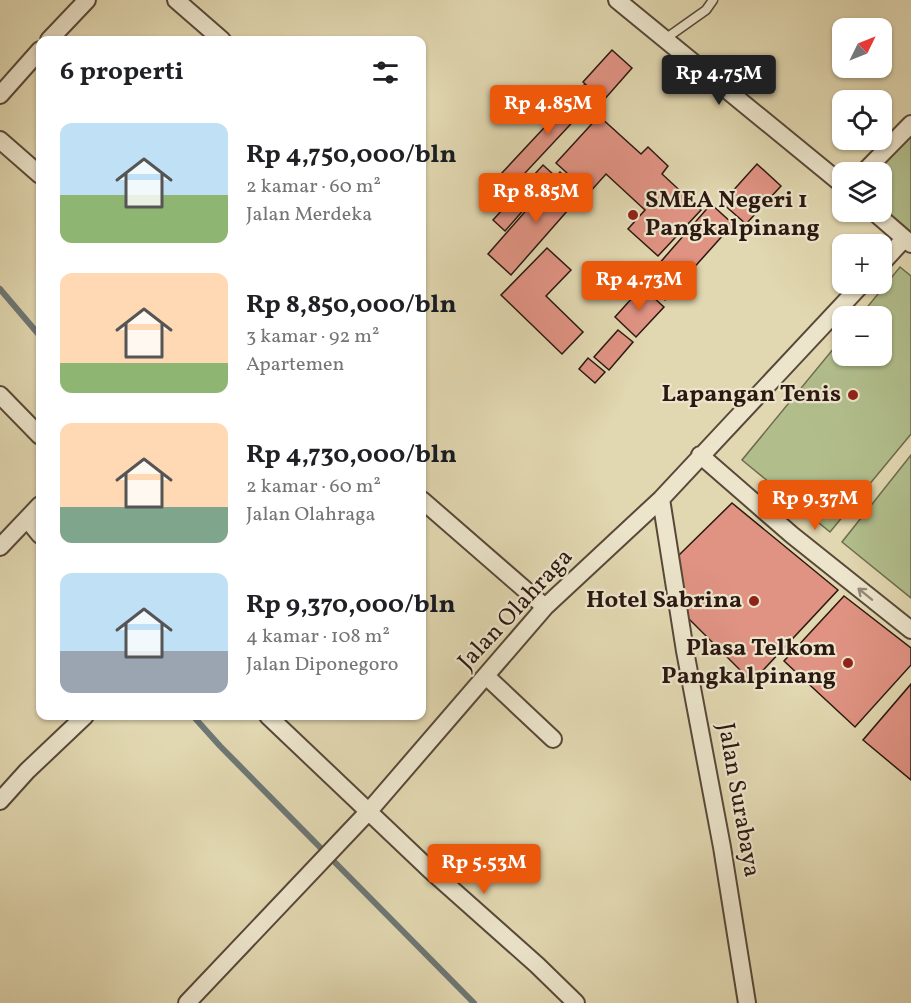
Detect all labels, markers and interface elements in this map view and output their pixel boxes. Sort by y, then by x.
north arrow [832,18,892,78]
map controls [832,18,892,366]
text: 6 properti [60,54,184,90]
pin: Rp 4.75M [657,55,781,106]
icon: filters [369,56,402,89]
text: Rp 4.75M [676,60,762,88]
pin: Rp 4.85M [486,85,610,136]
text: Rp 4.85M [504,90,592,118]
button: locate [832,90,892,150]
text: Rp 4,750,000/bln [246,137,457,173]
icon: home [108,147,180,219]
button: layers [832,162,892,222]
text: 2 kamar · 60 m² [246,173,381,201]
pin: Rp 8.85M [474,173,598,224]
text: Rp 8.85M [493,178,579,206]
place label: SMEA Negeri 1 Pangkalpinang [645,184,820,246]
text: Jalan Merdeka [246,201,372,229]
marker: SMEA Negeri 1 Pangkalpinang [626,208,640,222]
button: + [832,234,892,294]
pin: Rp 4.73M [577,261,701,312]
text: Rp 4.73M [596,266,682,294]
text: Rp 8,850,000/bln [246,287,457,323]
icon: home [108,297,180,369]
button: − [832,306,892,366]
text: 3 kamar · 92 m² [246,323,379,351]
text: Apartemen [246,351,345,379]
place label: Lapangan Tenis [662,378,841,412]
marker: Lapangan Tenis [846,388,860,402]
text: Rp 4,730,000/bln [246,437,457,473]
icon: home [108,447,180,519]
text: 2 kamar · 60 m² [246,473,381,501]
pin: Rp 9.37M [753,480,877,531]
text: Rp 9.37M [772,485,858,513]
text: Jalan Olahraga [246,501,375,529]
street label: Jalan Olahraga [451,542,581,678]
place label: Hotel Sabrina [586,584,742,618]
text: Rp 9,370,000/bln [246,587,456,623]
one-way arrow [857,587,873,600]
marker: Hotel Sabrina [747,594,761,608]
icon: home [108,597,180,669]
text: 4 kamar · 108 m² [246,623,390,651]
place label: Plasa Telkom Pangkalpinang [661,632,836,694]
text: Jalan Diponegoro [246,651,398,679]
marker: Plasa Telkom Pangkalpinang [841,656,855,670]
street label: Jalan Surabaya [708,720,768,880]
pin: Rp 5.53M [422,844,546,895]
text: Rp 5.53M [442,849,526,877]

